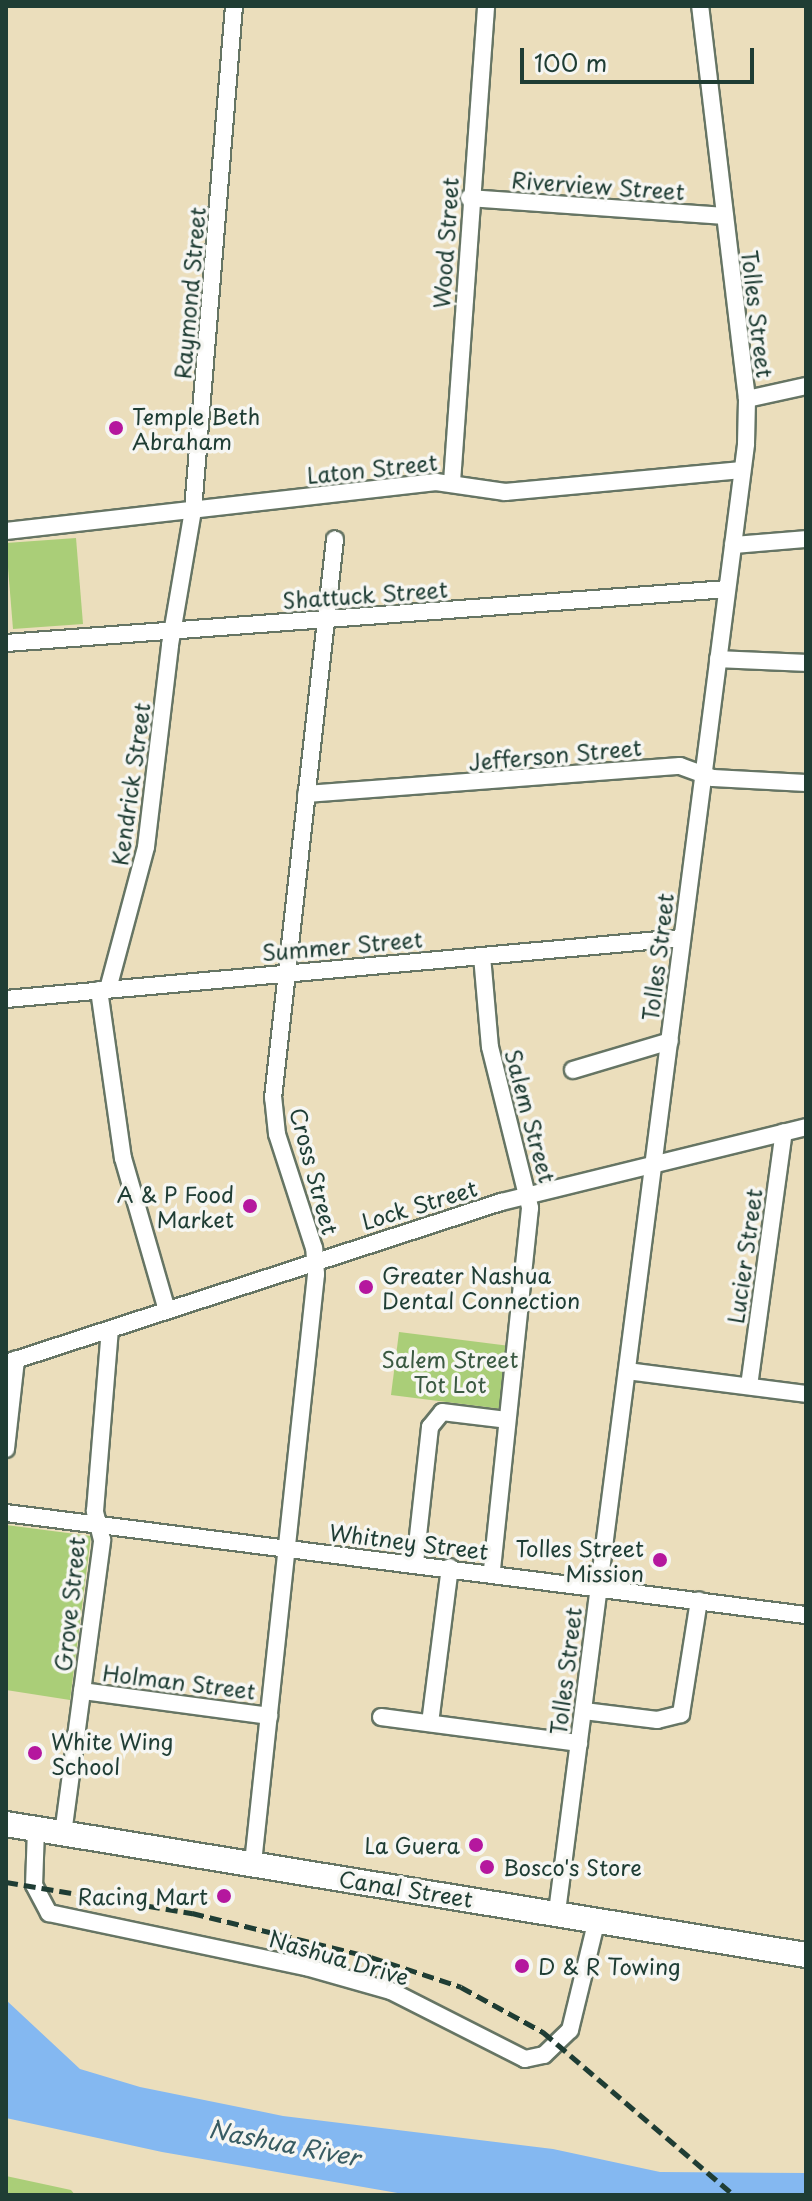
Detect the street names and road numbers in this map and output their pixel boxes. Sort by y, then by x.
street label: Riverview Street [511,166,685,204]
street label: Wood Street [427,176,463,310]
street label: Raymond Street [168,206,210,380]
street label: Tolles Street [737,248,779,380]
street label: Laton Street [306,448,438,488]
street label: Shattuck Street [281,575,449,613]
street label: Kendrick Street [105,700,155,868]
street label: Jefferson Street [468,733,642,775]
street label: Tolles Street [636,891,678,1023]
street label: Summer Street [260,925,424,965]
street label: Salem Street [500,1045,562,1187]
street label: Cross Street [285,1104,345,1238]
street label: Lock Street [358,1174,480,1234]
street label: Lucier Street [721,1187,767,1325]
street label: Whitney Street [328,1518,490,1564]
street label: Grove Street [49,1535,89,1673]
street label: Tolles Street [544,1605,586,1737]
street label: Holman Street [100,1658,258,1704]
street label: Canal Street [337,1864,475,1912]
street label: Nashua Drive [266,1924,412,1990]

